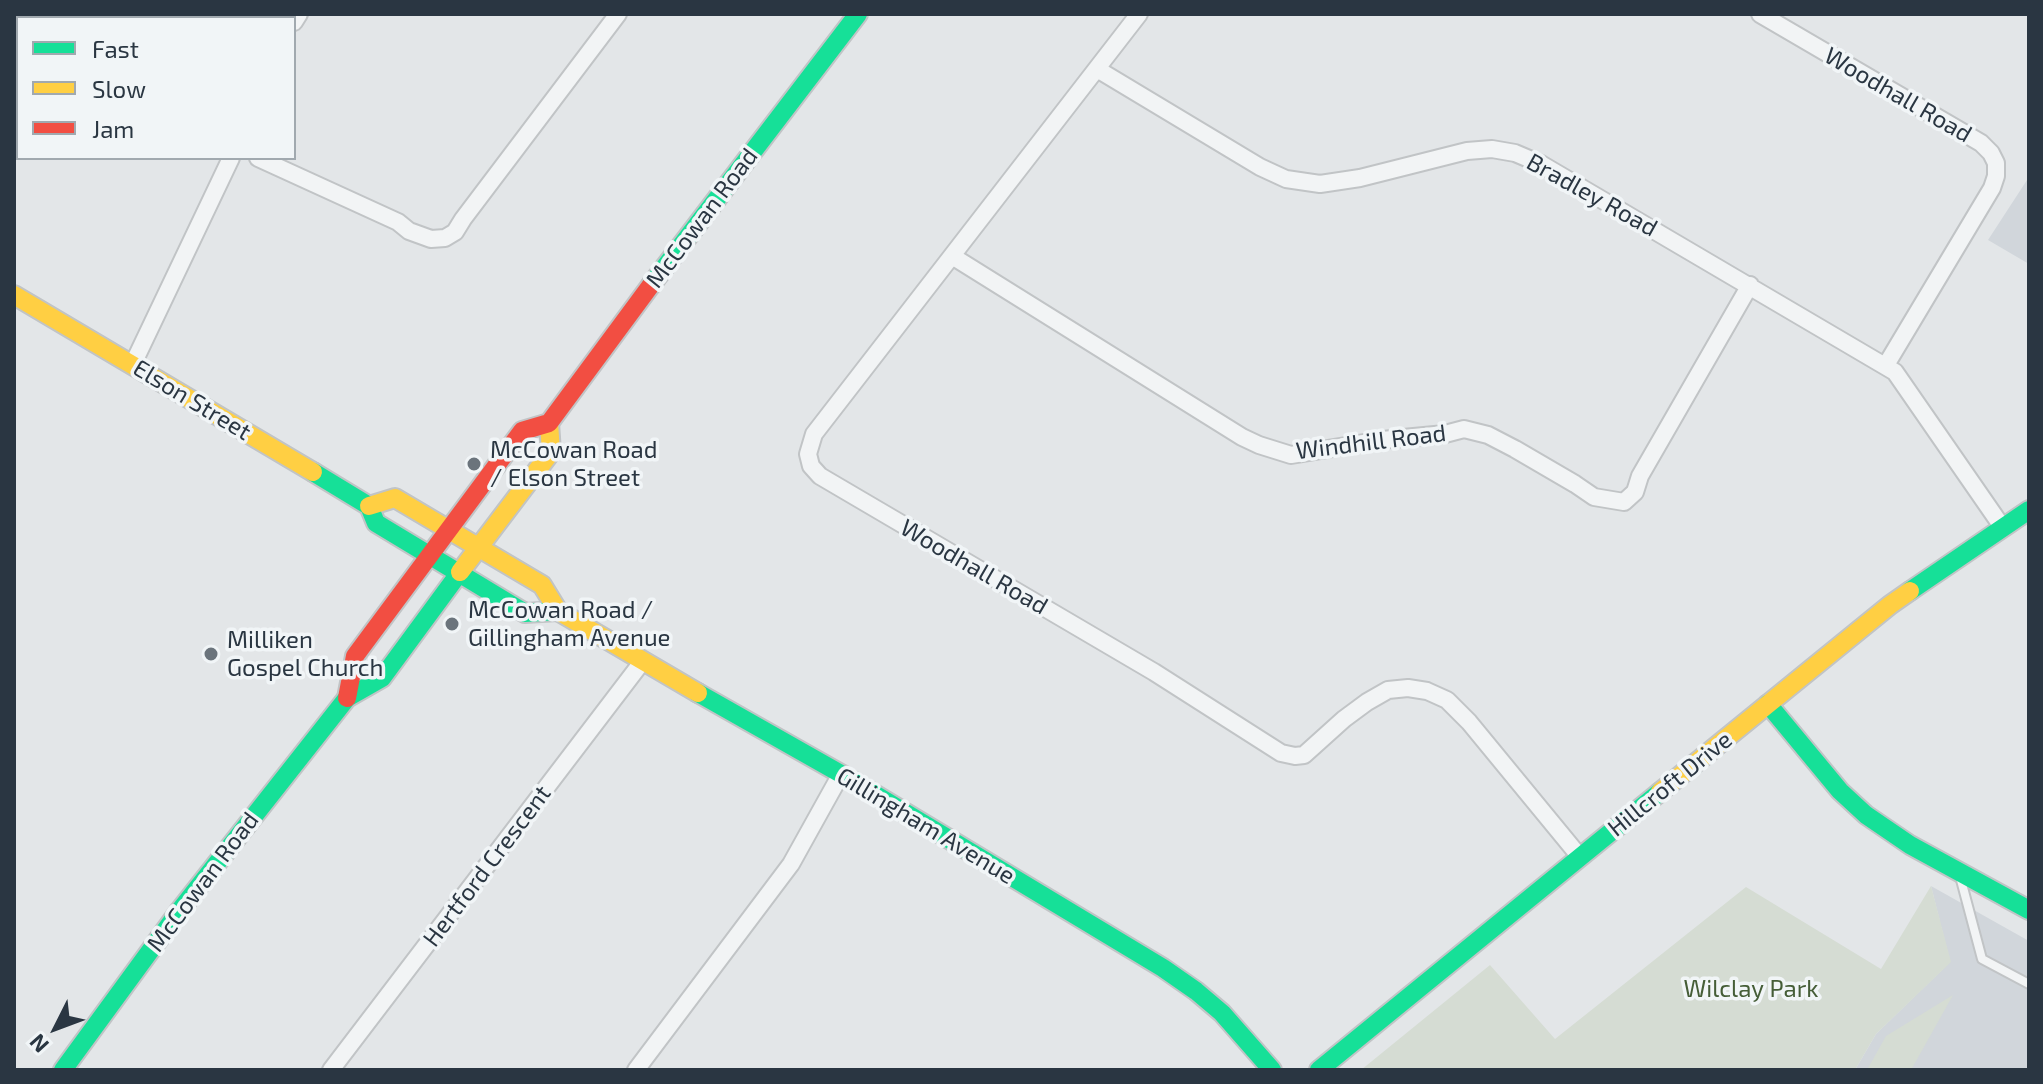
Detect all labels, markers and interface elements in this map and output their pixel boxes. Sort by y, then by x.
legend [16,16,296,160]
text: Fast [92,34,139,63]
street label: Woodhall Road [1819,41,1977,149]
text: Slow [92,74,146,103]
text: Jam [92,114,134,143]
street label: McCowan Road [640,142,764,294]
street label: Bradley Road [1522,147,1662,243]
street label: Elson Street [128,354,256,446]
street label: Windhill Road [1294,418,1448,466]
place label: McCowan Road / Elson Street [490,436,657,492]
marker: McCowan Road / Elson Street [465,455,483,473]
street label: Woodhall Road [895,513,1053,621]
place label: McCowan Road / Gillingham Avenue [468,596,670,652]
marker: McCowan Road / Gillingham Avenue [443,615,461,633]
place label: Milliken Gospel Church [227,626,383,682]
marker: Milliken Gospel Church [202,645,220,663]
street label: Hillcroft Drive [1602,725,1738,843]
street label: Gillingham Avenue [832,762,1020,890]
street label: Hertford Crescent [417,780,557,952]
street label: McCowan Road [141,806,265,958]
park label: Wilclay Park [1684,975,1818,1003]
north arrow [16,988,96,1068]
text: N [23,1029,53,1059]

